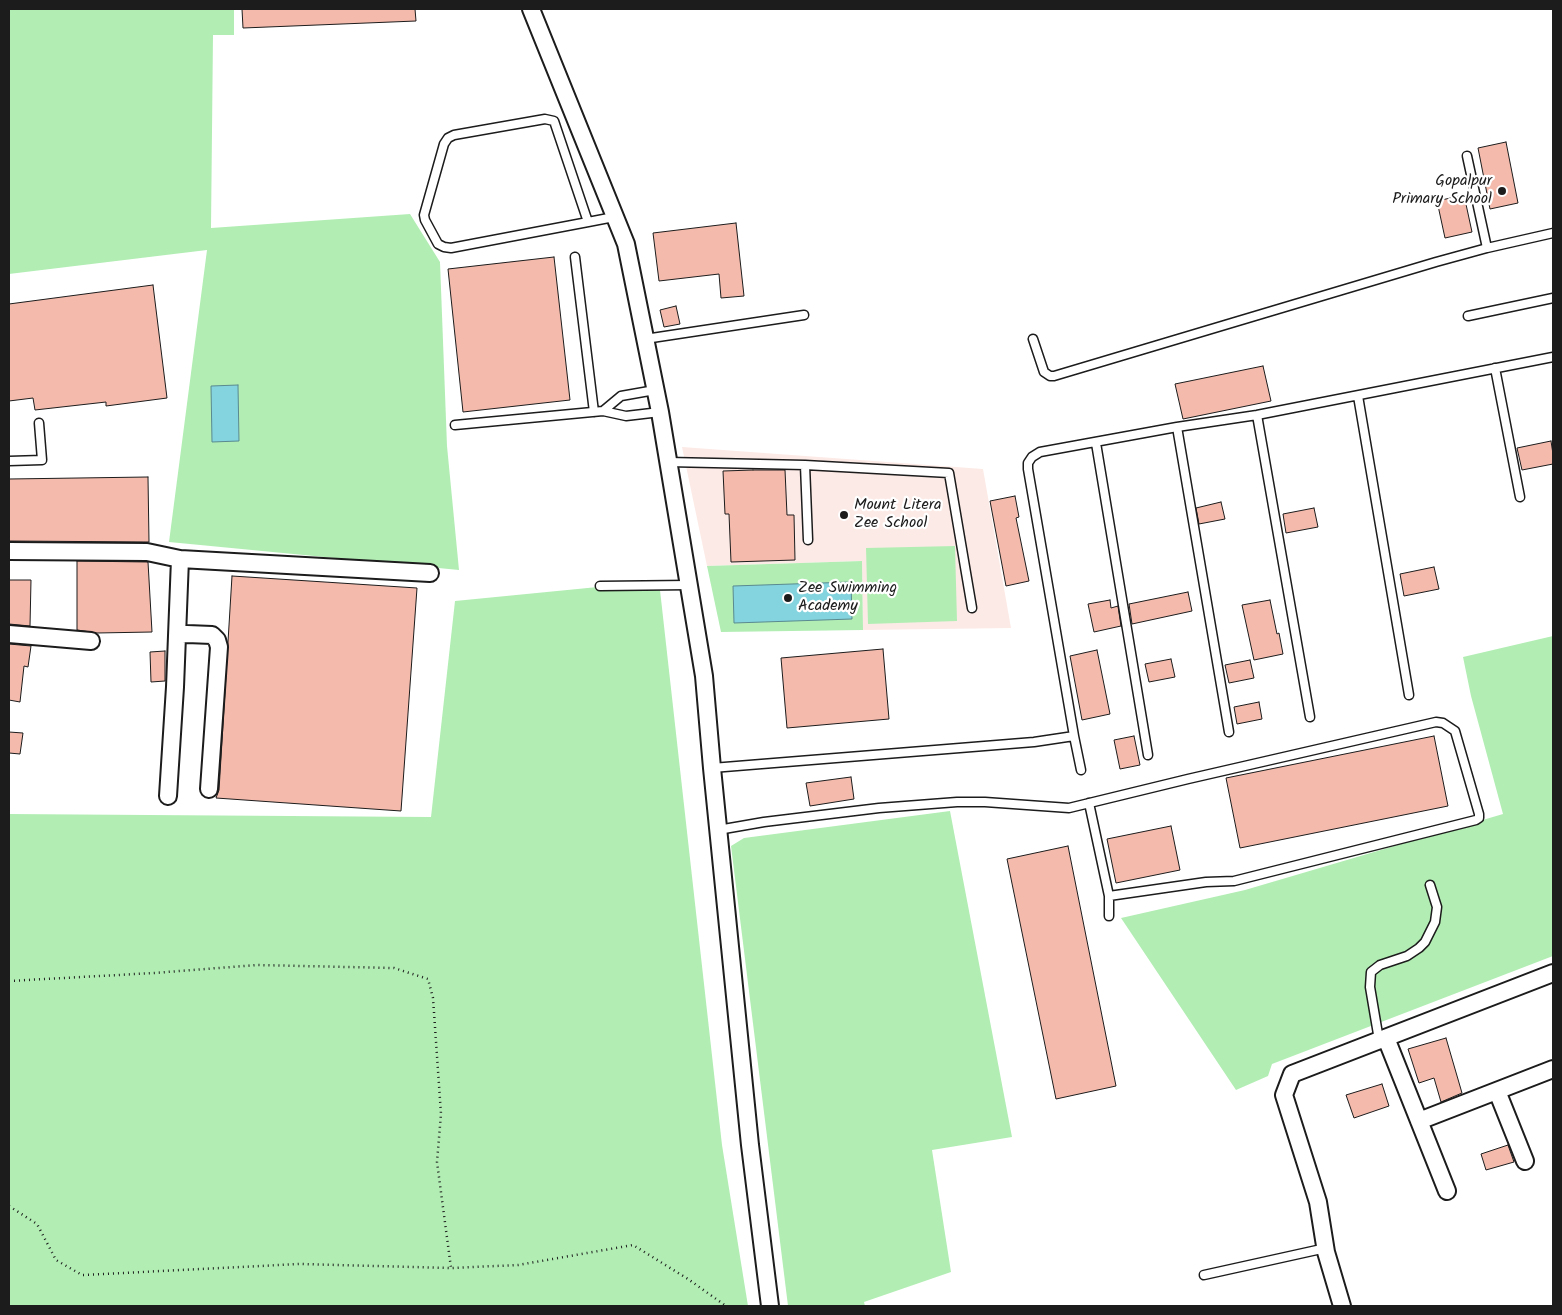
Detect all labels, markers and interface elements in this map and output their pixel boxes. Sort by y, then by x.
place label: Gopalpur Primary School [1392,172,1492,210]
marker: Gopalpur Primary School [1496,185,1508,197]
place label: Mount Litera Zee School [854,496,941,534]
marker: Mount Litera Zee School [838,509,850,521]
place label: Zee Swimming Academy [798,579,897,617]
marker: Zee Swimming Academy [782,592,794,604]

